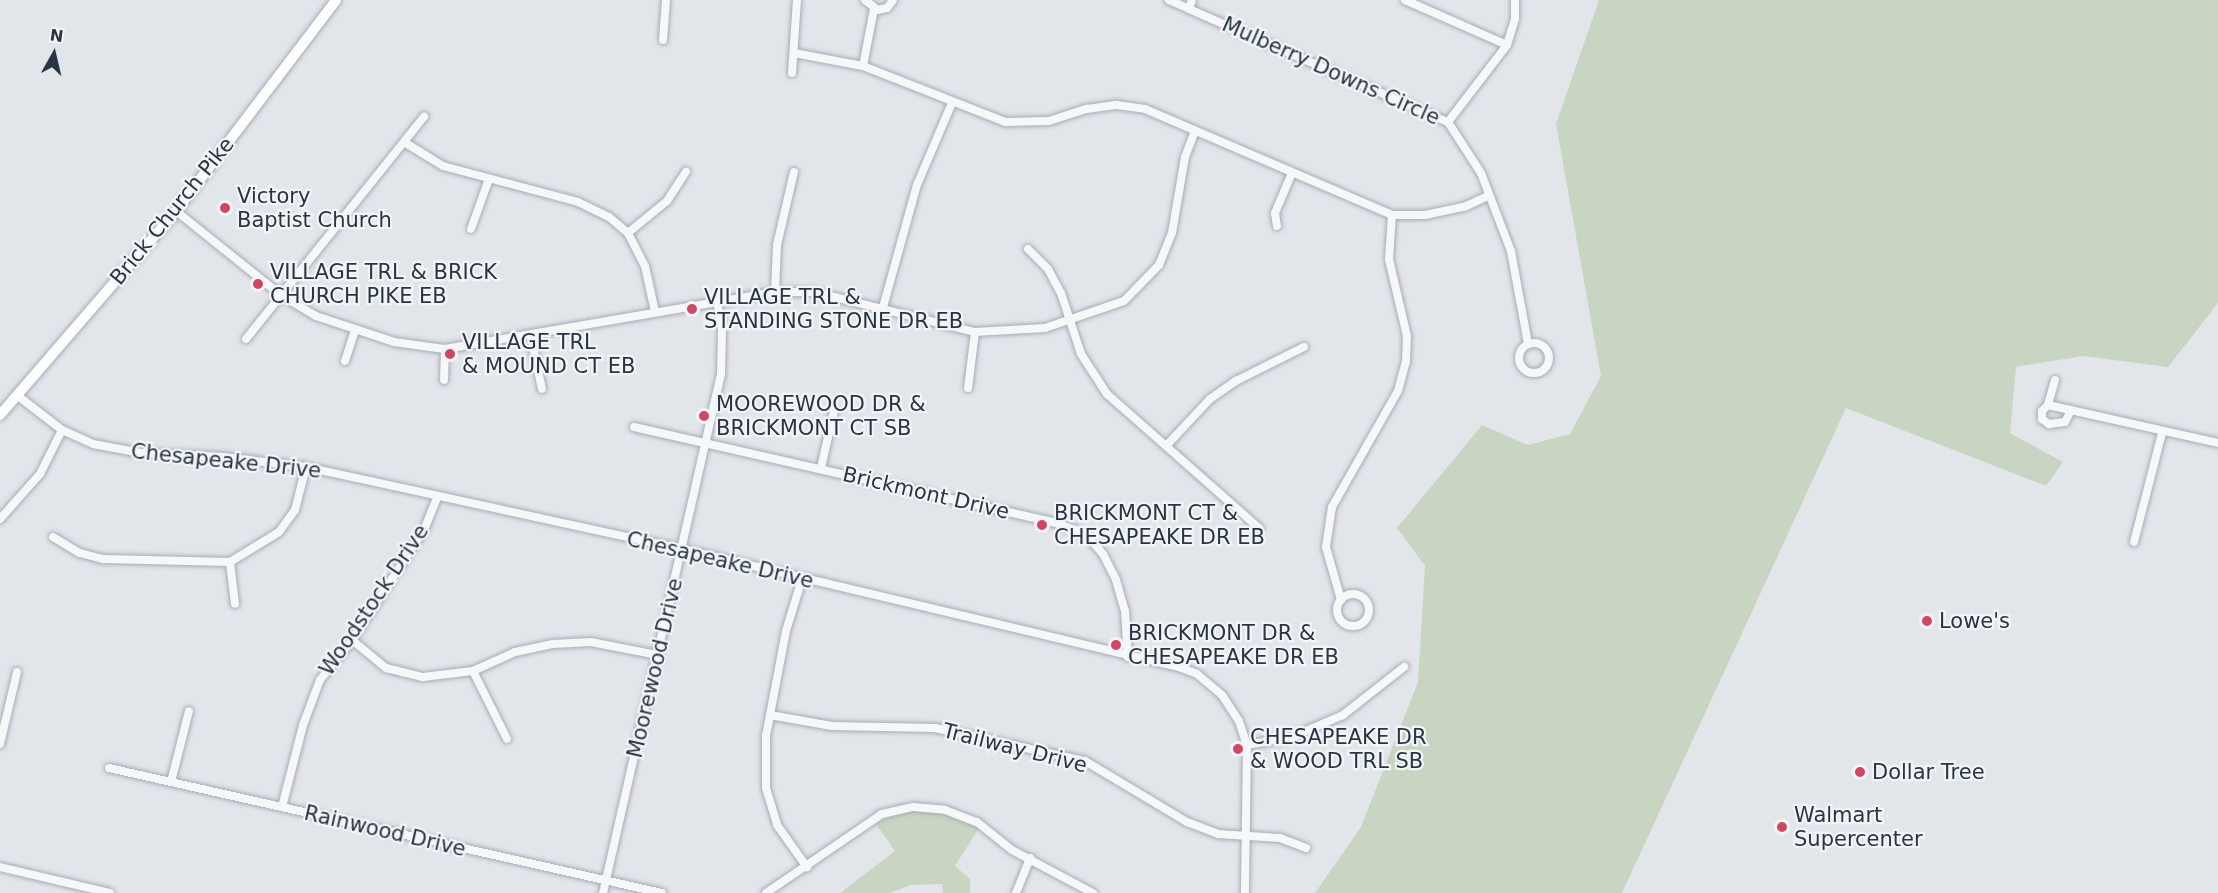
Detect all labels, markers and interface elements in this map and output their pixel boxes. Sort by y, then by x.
street label: Mulberry Downs Circle [1218,12,1444,130]
north arrow [24,24,84,84]
text: N [49,25,65,46]
street label: Brick Church Pike [105,132,239,290]
place label: Victory Baptist Church [237,183,392,233]
marker: Victory Baptist Church [218,201,232,215]
place label: VILLAGE TRL & BRICK CHURCH PIKE EB [270,259,497,309]
marker: VILLAGE TRL & BRICK CHURCH PIKE EB [251,277,265,291]
place label: VILLAGE TRL & STANDING STONE DR EB [704,284,963,334]
marker: VILLAGE TRL & STANDING STONE DR EB [685,302,699,316]
place label: VILLAGE TRL & MOUND CT EB [462,329,635,379]
marker: VILLAGE TRL & MOUND CT EB [443,347,457,361]
place label: MOOREWOOD DR & BRICKMONT CT SB [716,391,926,441]
marker: MOOREWOOD DR & BRICKMONT CT SB [697,409,711,423]
street label: Chesapeake Drive [130,438,322,484]
street label: Brickmont Drive [840,462,1012,524]
place label: BRICKMONT CT & CHESAPEAKE DR EB [1054,500,1265,550]
marker: BRICKMONT CT & CHESAPEAKE DR EB [1035,518,1049,532]
street label: Woodstock Drive [314,520,434,680]
street label: Chesapeake Drive [624,526,816,594]
street label: Moorewood Drive [622,576,688,760]
place label: Lowe's [1939,608,2010,634]
marker: Lowe's [1920,614,1934,628]
place label: BRICKMONT DR & CHESAPEAKE DR EB [1128,620,1339,670]
marker: BRICKMONT DR & CHESAPEAKE DR EB [1109,638,1123,652]
street label: Trailway Drive [940,718,1090,778]
place label: CHESAPEAKE DR & WOOD TRL SB [1250,724,1427,774]
marker: CHESAPEAKE DR & WOOD TRL SB [1231,742,1245,756]
place label: Dollar Tree [1872,759,1985,785]
marker: Dollar Tree [1853,765,1867,779]
street label: Rainwood Drive [302,800,468,862]
place label: Walmart Supercenter [1794,802,1923,852]
marker: Walmart Supercenter [1775,820,1789,834]

